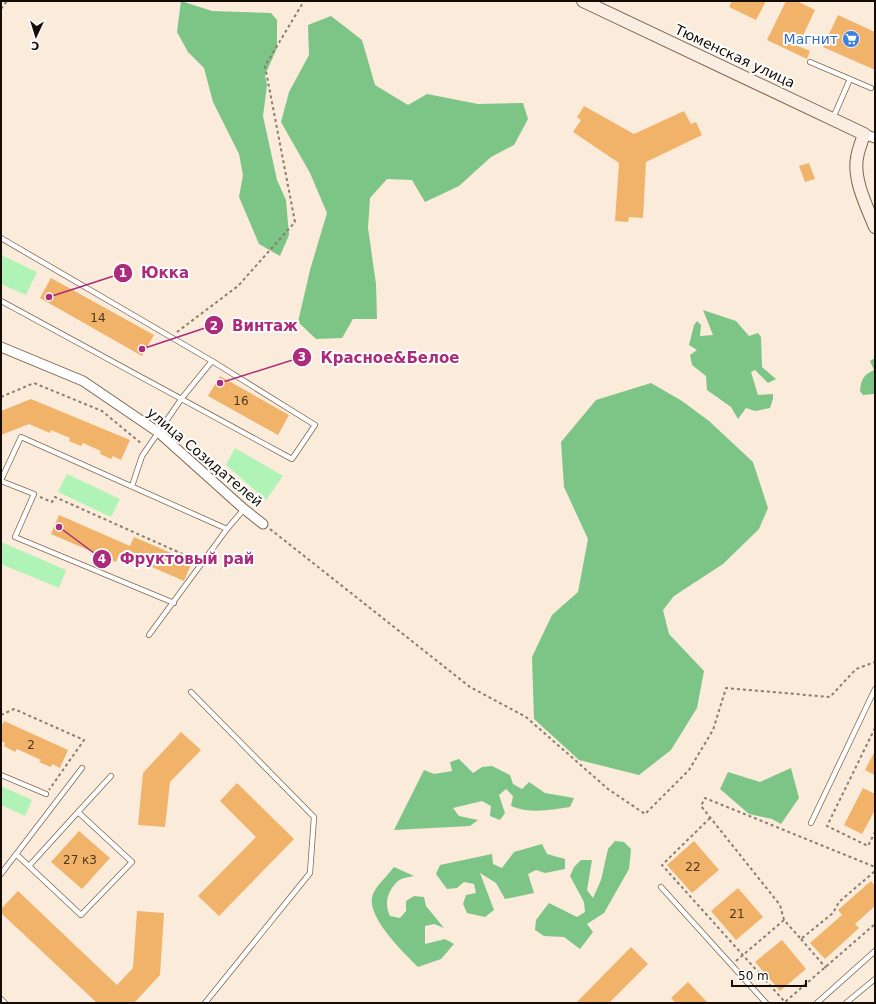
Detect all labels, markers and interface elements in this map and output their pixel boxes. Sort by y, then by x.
north arrow [16,16,56,56]
street label: Тюменская улица [671,21,798,91]
supermarket icon: Магнит [841,29,861,49]
place label: Магнит [784,31,838,47]
text: С [31,39,40,52]
callout: Юкка [113,260,197,287]
text: Юкка [141,264,189,282]
text: 1 [119,266,127,280]
house number: 14 [90,311,106,325]
callout: Винтаж [204,312,306,339]
text: Винтаж [232,317,298,335]
text: 2 [210,319,218,333]
callout: Красное&Белое [292,344,467,371]
text: Красное&Белое [320,349,460,367]
text: 3 [298,350,306,364]
house number: 16 [233,394,249,408]
street label: улица Созидателей [144,404,266,510]
callout: Фруктовый рай [92,546,263,573]
text: Фруктовый рай [120,550,254,568]
text: 4 [98,552,106,566]
house number: 2 [27,738,35,752]
house number: 27 к3 [63,853,97,867]
house number: 22 [685,860,701,874]
house number: 21 [729,907,745,921]
scale bar [732,962,806,988]
text: 50 m [738,969,769,983]

